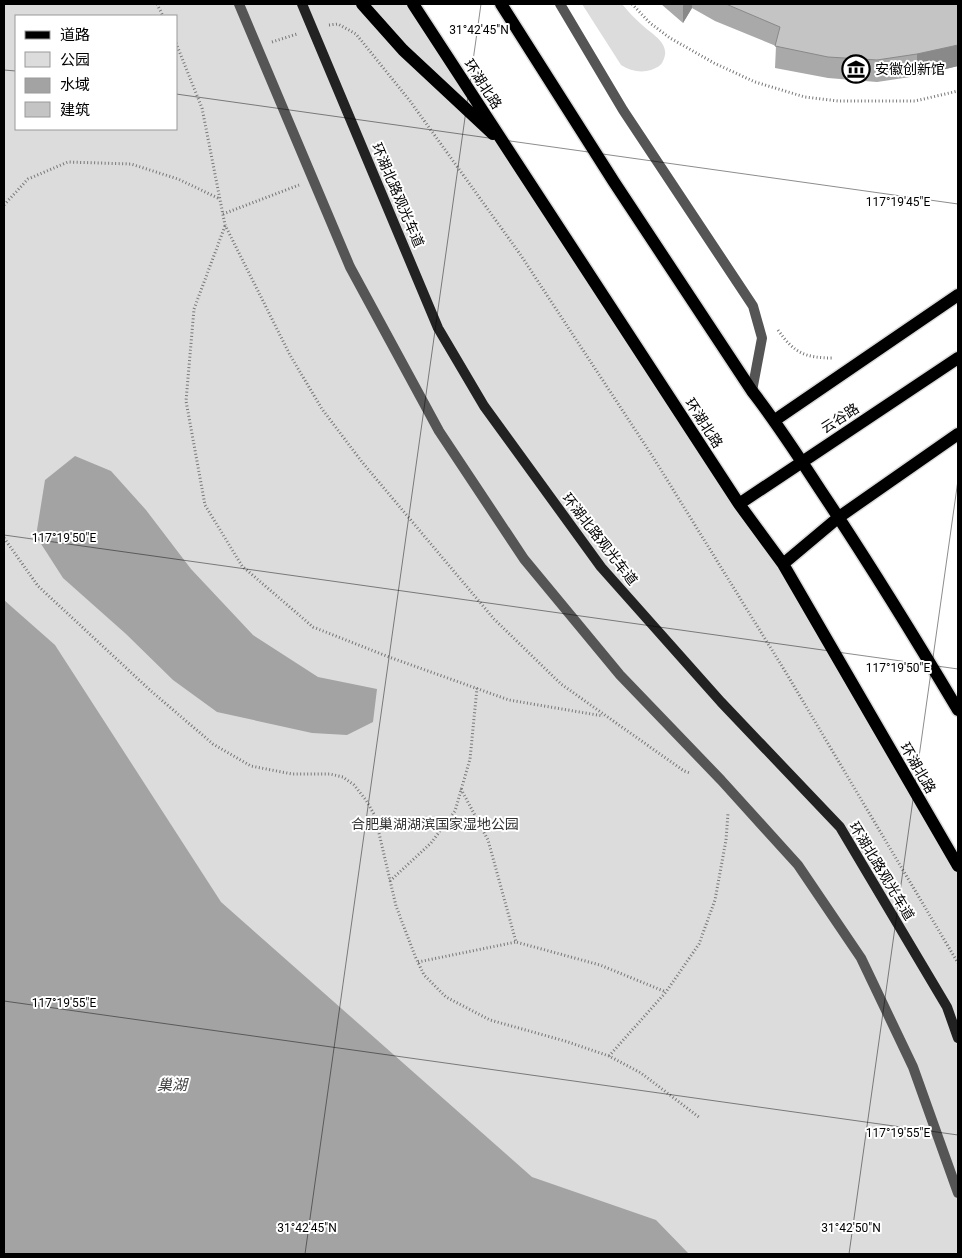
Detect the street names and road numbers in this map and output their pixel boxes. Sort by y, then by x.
street label: 环湖北路 [461,56,505,112]
street label: 环湖北路观光车道 [369,140,427,250]
street label: 环湖北路 [682,395,726,451]
street label: 云谷路 [818,400,862,436]
street label: 环湖北路观光车道 [559,490,641,588]
street label: 环湖北路 [897,740,939,796]
street label: 环湖北路观光车道 [846,819,918,923]

